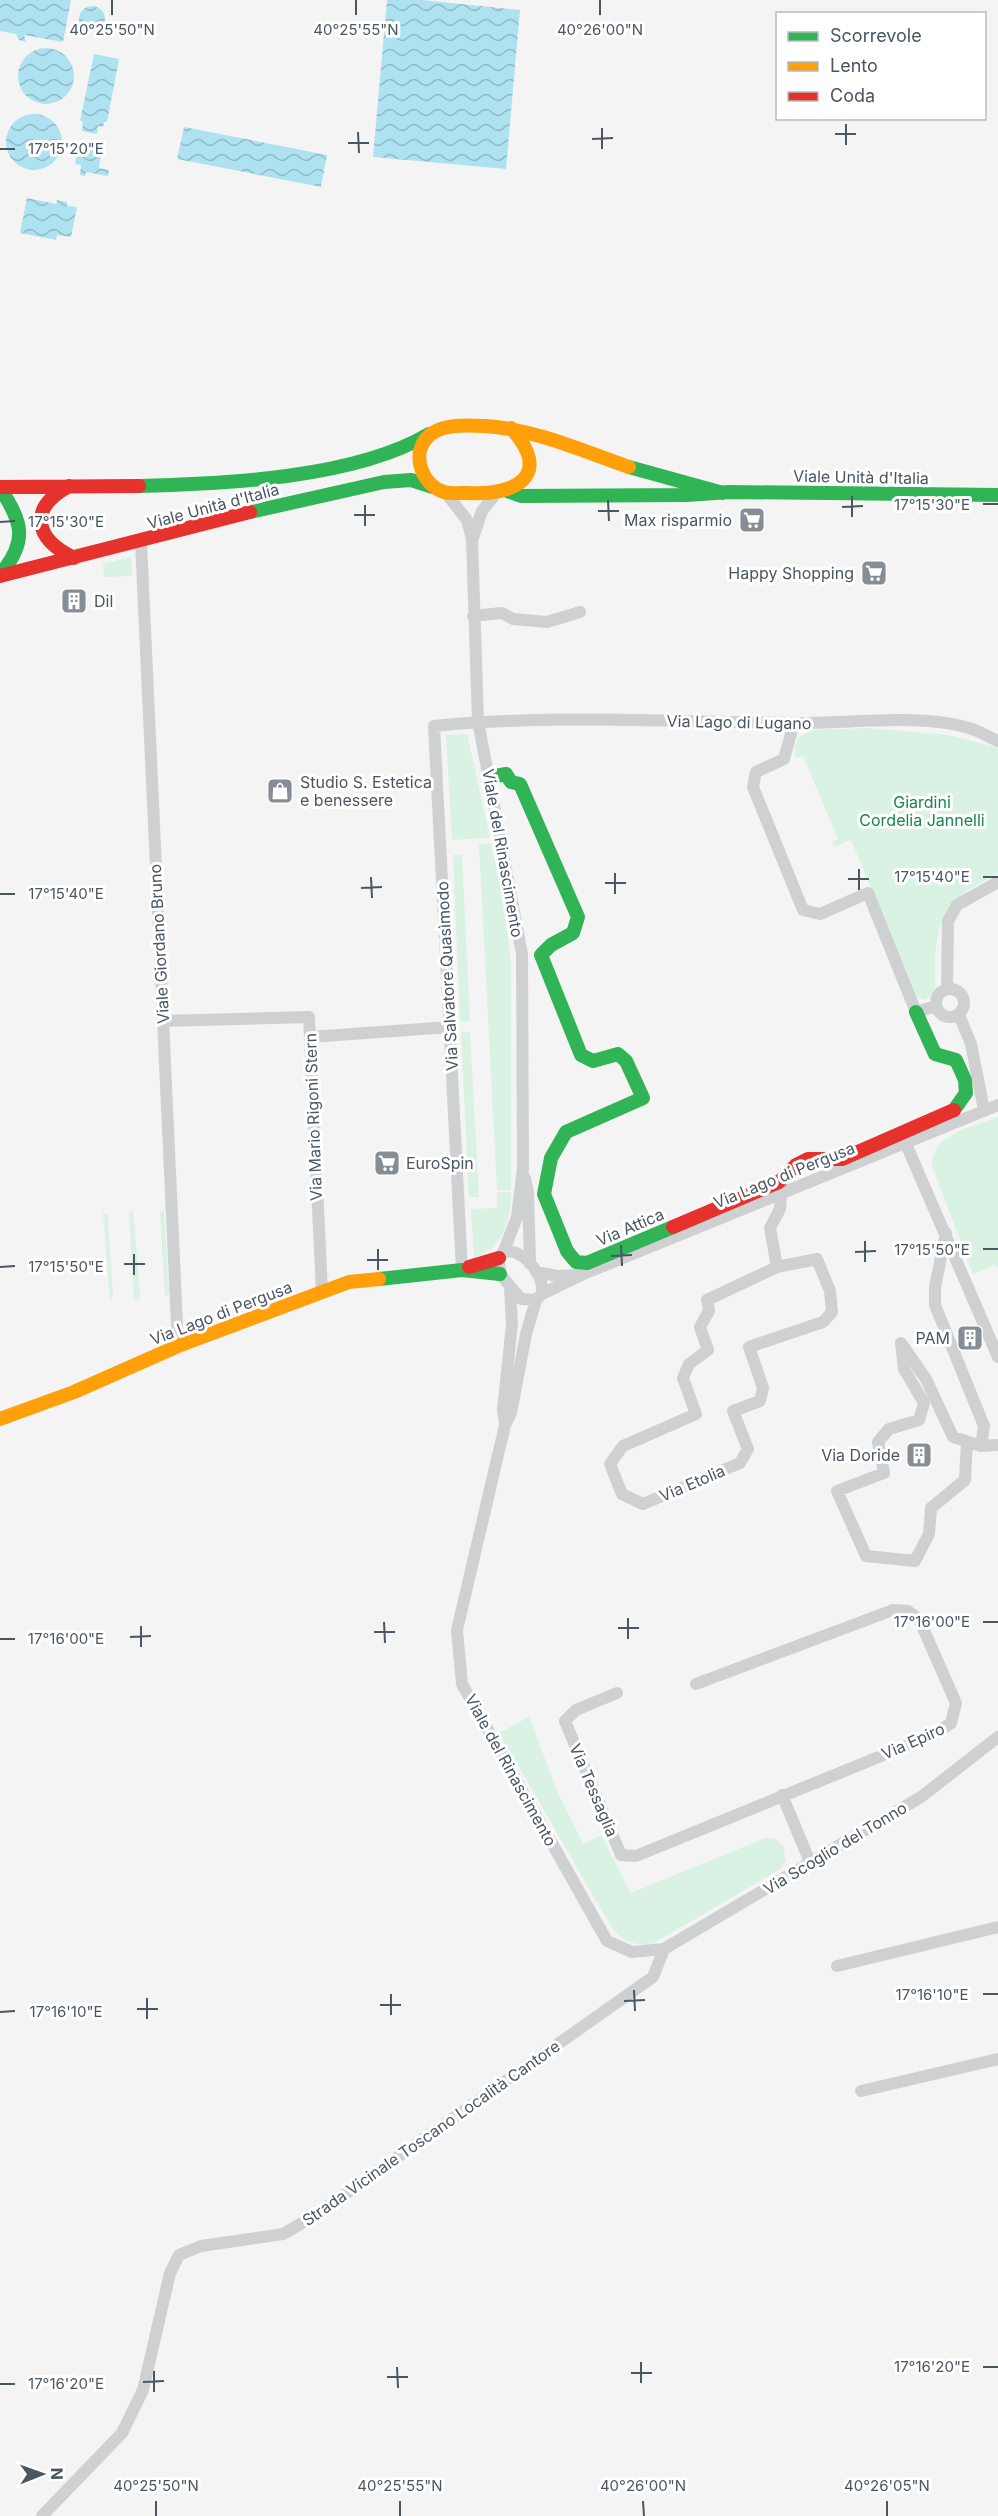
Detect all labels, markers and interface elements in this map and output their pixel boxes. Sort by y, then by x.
legend [776,12,986,120]
text: 40°25'50"N [69,20,155,39]
text: 40°25'55"N [313,20,399,39]
text: 40°26'00"N [557,20,643,39]
text: Scorrevole [830,25,922,46]
text: Lento [830,55,878,76]
text: Coda [830,85,875,106]
text: 17°15'20"E [28,139,104,158]
street label: Viale Unità d'Italia [793,466,929,488]
street label: Viale Unità d'Italia [145,479,281,533]
text: 17°15'30"E [894,495,970,514]
supermarket icon: Max risparmio [737,505,767,535]
place label: Max risparmio [624,510,732,530]
text: 17°15'30"E [28,512,104,531]
supermarket icon: Happy Shopping [859,558,889,588]
place label: Happy Shopping [728,563,854,583]
building icon: Dil [59,586,89,616]
place label: Dil [94,591,113,611]
street label: Via Lago di Lugano [666,711,812,733]
street label: Viale del Rinascimento [478,767,528,939]
place label: Studio S. Estetica e benessere [300,772,432,810]
shop icon: Studio S. Estetica e benessere [265,776,295,806]
park label: Giardini Cordelia Jannelli [859,792,985,830]
street label: Viale Giordano Bruno [145,864,173,1024]
text: 17°15'40"E [894,867,970,886]
street label: Via Salvatore Quasìmodo [432,881,462,1071]
text: 17°15'40"E [28,884,104,903]
street label: Via Mario Rigoni Stern [300,1033,326,1201]
street label: Via Lago di Pergusa [711,1138,857,1212]
supermarket icon: EuroSpin [372,1148,402,1178]
place label: EuroSpin [406,1153,474,1173]
street label: Via Attica [593,1204,667,1250]
text: 17°15'50"E [894,1240,970,1259]
text: 17°15'50"E [28,1257,104,1276]
street label: Via Lago di Pergusa [147,1277,295,1349]
building icon: PAM [955,1323,985,1353]
place label: PAM [915,1328,950,1348]
building icon: Via Doride [904,1440,934,1470]
place label: Via Doride [821,1445,900,1465]
street label: Via Etolia [656,1460,728,1506]
text: 17°16'00"E [894,1612,970,1631]
text: 17°16'00"E [28,1629,104,1648]
street label: Viale del Rinascimento [461,1691,561,1849]
street label: Via Epiro [878,1718,948,1764]
street label: Via Tessaglia [565,1740,623,1840]
street label: Via Scoglio del Tonno [760,1797,910,1899]
text: 17°16'10"E [896,1985,968,2004]
text: 17°16'10"E [30,2002,102,2021]
street label: Strada Vicinale Toscano Località Cantore [298,2036,564,2230]
text: 17°16'20"E [894,2357,970,2376]
text: 17°16'20"E [28,2374,104,2393]
north arrow [12,2444,72,2504]
text: N [47,2467,67,2480]
text: 40°25'50"N [113,2476,199,2495]
text: 40°25'55"N [357,2476,443,2495]
text: 40°26'00"N [600,2476,686,2495]
text: 40°26'05"N [844,2476,930,2495]

